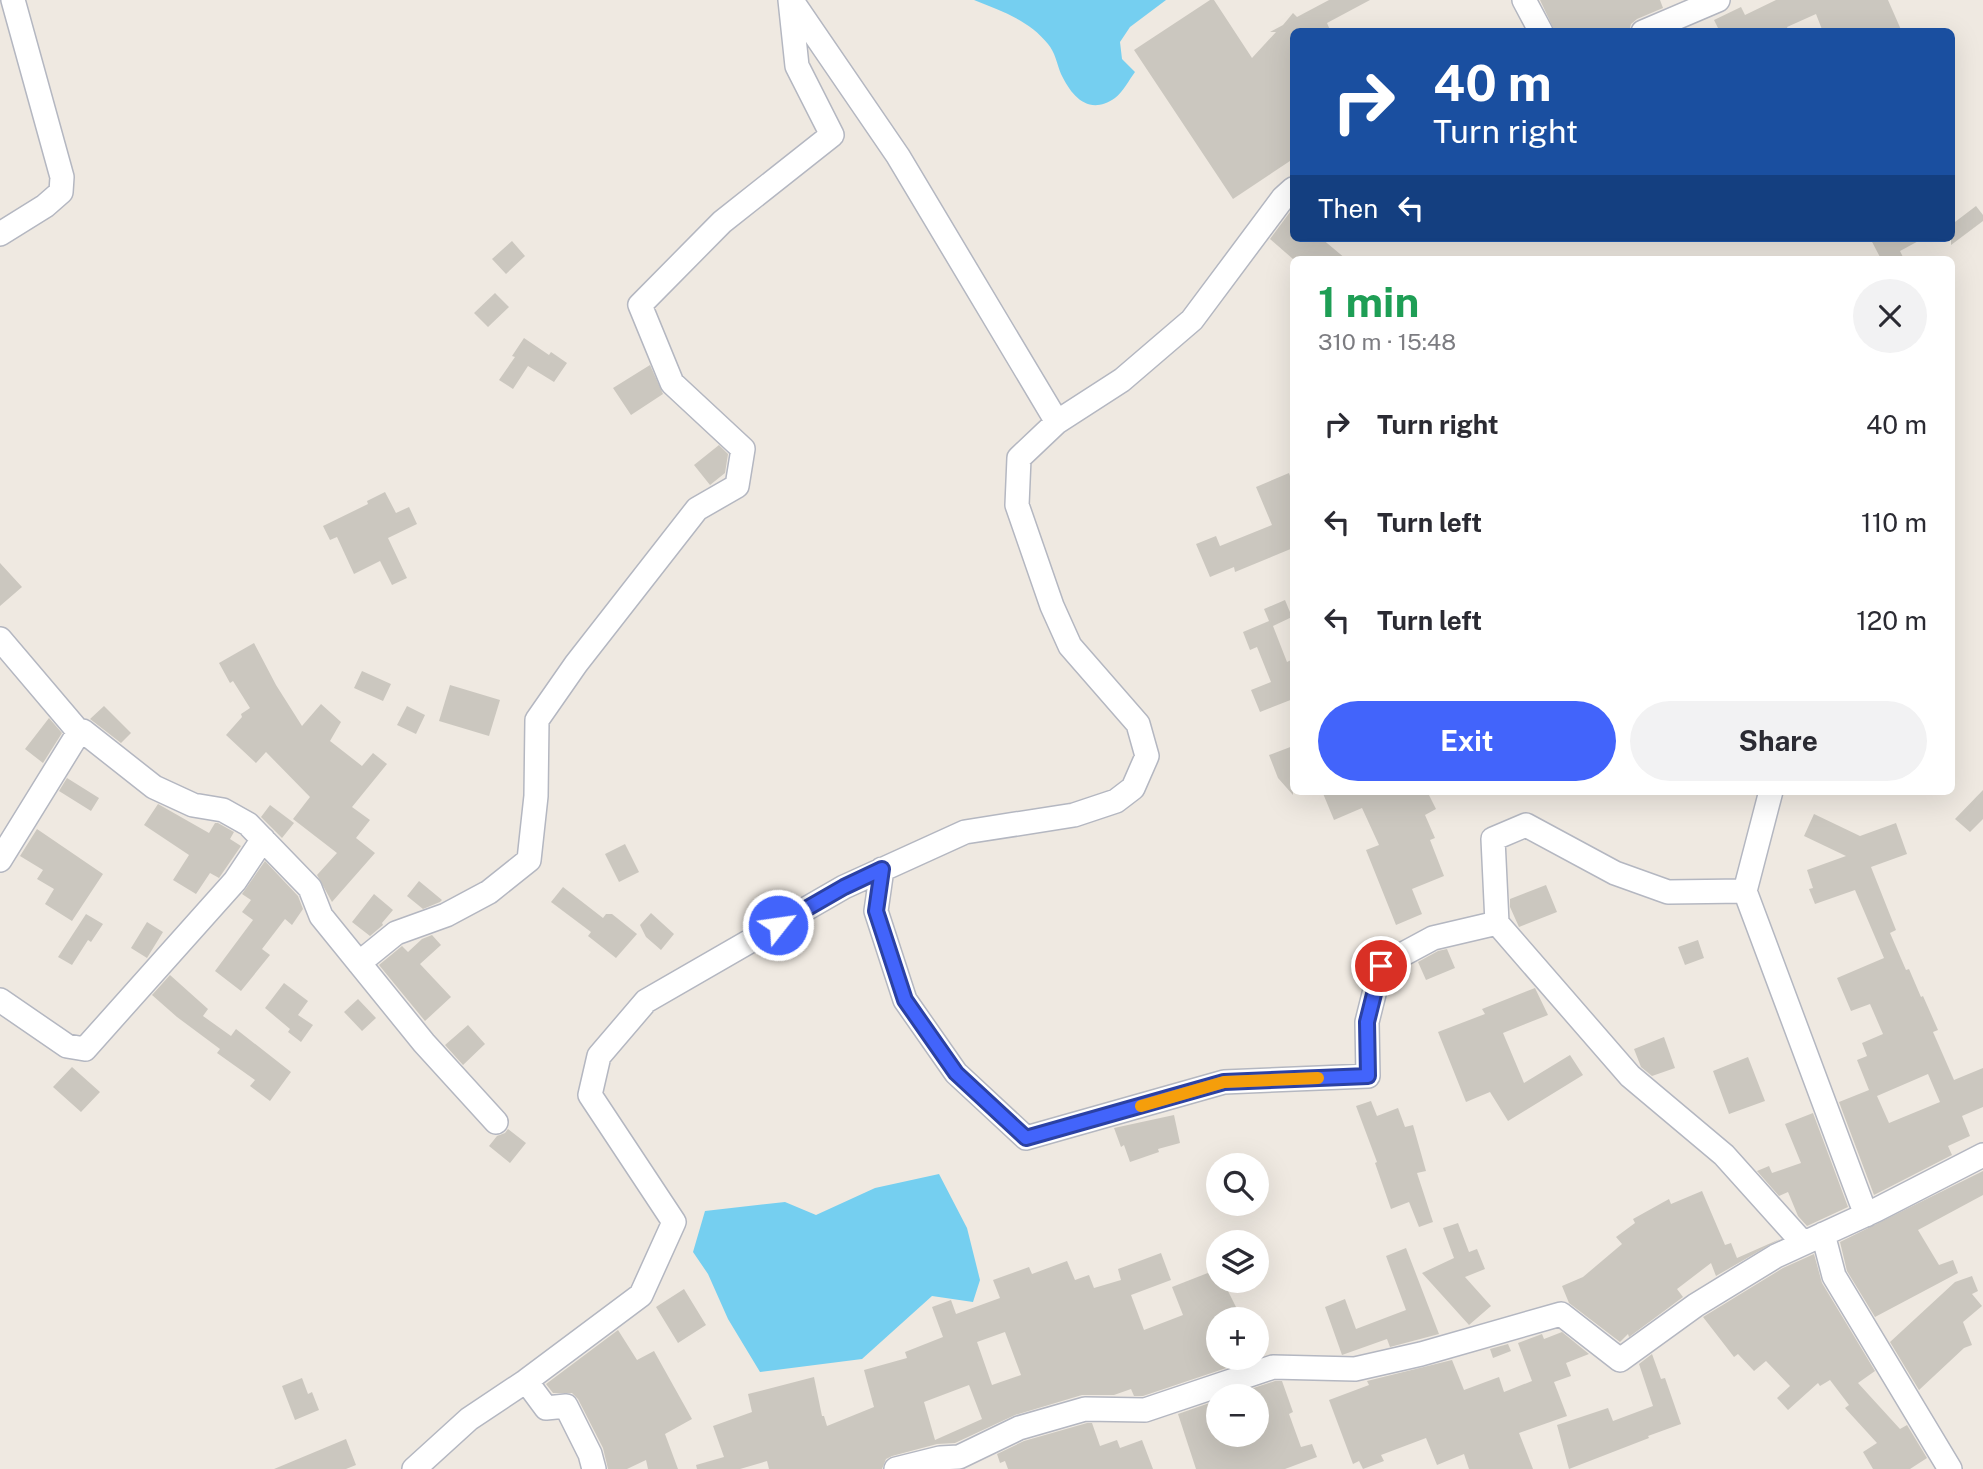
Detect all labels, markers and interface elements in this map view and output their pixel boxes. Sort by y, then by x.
text: 40 m [1433,54,1552,112]
icon: right [1318,56,1409,147]
text: Turn right [1433,113,1578,150]
icon: left [1392,189,1430,227]
text: Then [1318,193,1378,224]
text: 1 min [1318,277,1419,326]
button: close [1853,279,1927,353]
text: 310 m · 15:48 [1318,328,1456,355]
icon: right [1318,405,1356,443]
text: Turn right [1377,409,1499,440]
text: 40 m [1866,409,1927,440]
icon: left [1318,503,1356,541]
text: Turn left [1377,507,1482,538]
text: 110 m [1861,507,1927,538]
icon: left [1318,601,1356,639]
text: Turn left [1377,605,1482,636]
text: 120 m [1856,605,1927,636]
button: Exit [1318,701,1616,781]
button: Share [1630,701,1927,781]
position arrow [741,888,815,962]
pin [1351,936,1411,996]
icon: arrive [1362,947,1400,985]
map controls [1206,1153,1269,1447]
button: search [1206,1153,1269,1216]
button: layers [1206,1230,1269,1293]
button: + [1206,1307,1269,1370]
button: − [1206,1384,1269,1447]

